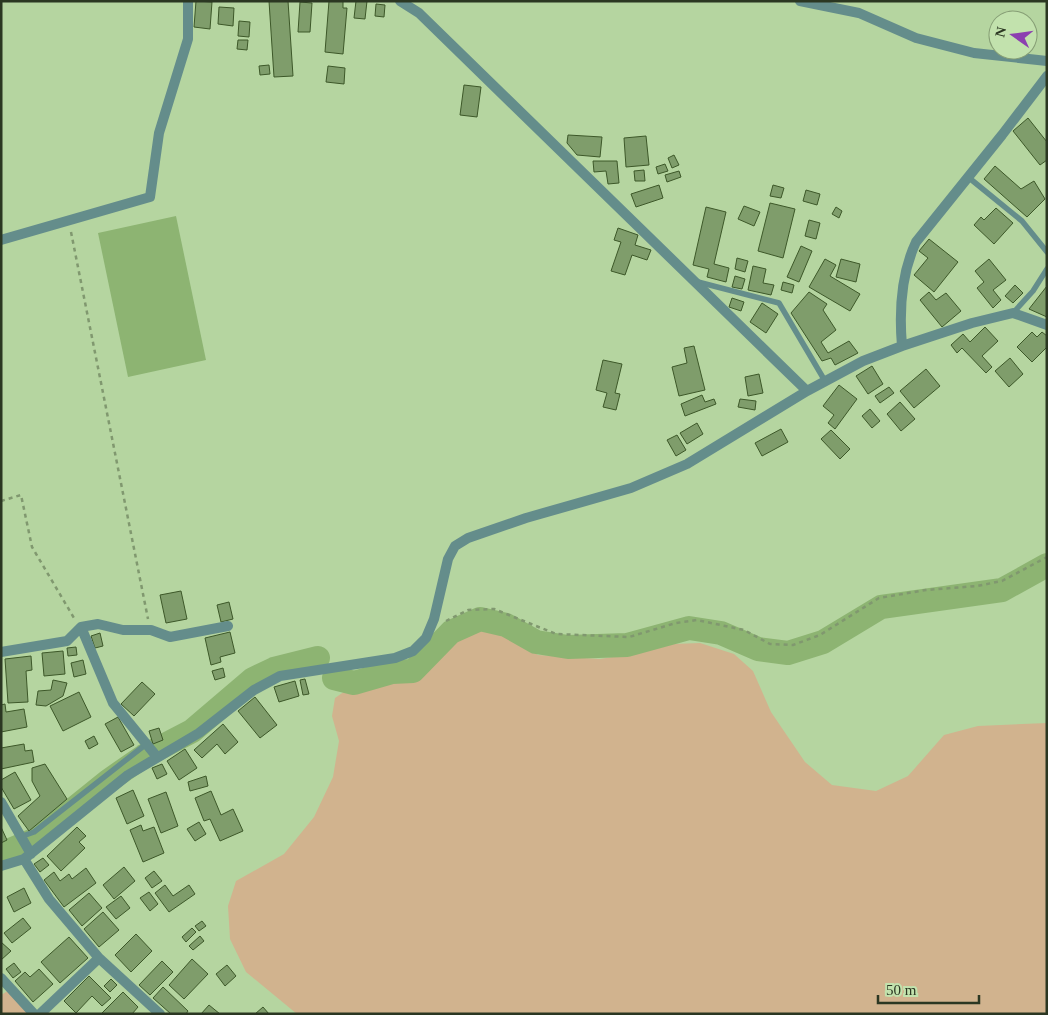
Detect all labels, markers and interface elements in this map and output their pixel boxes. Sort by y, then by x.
north arrow [988,10,1038,60]
text: N [992,25,1009,39]
scale bar [878,972,979,1004]
text: 50 m [886,982,917,998]

